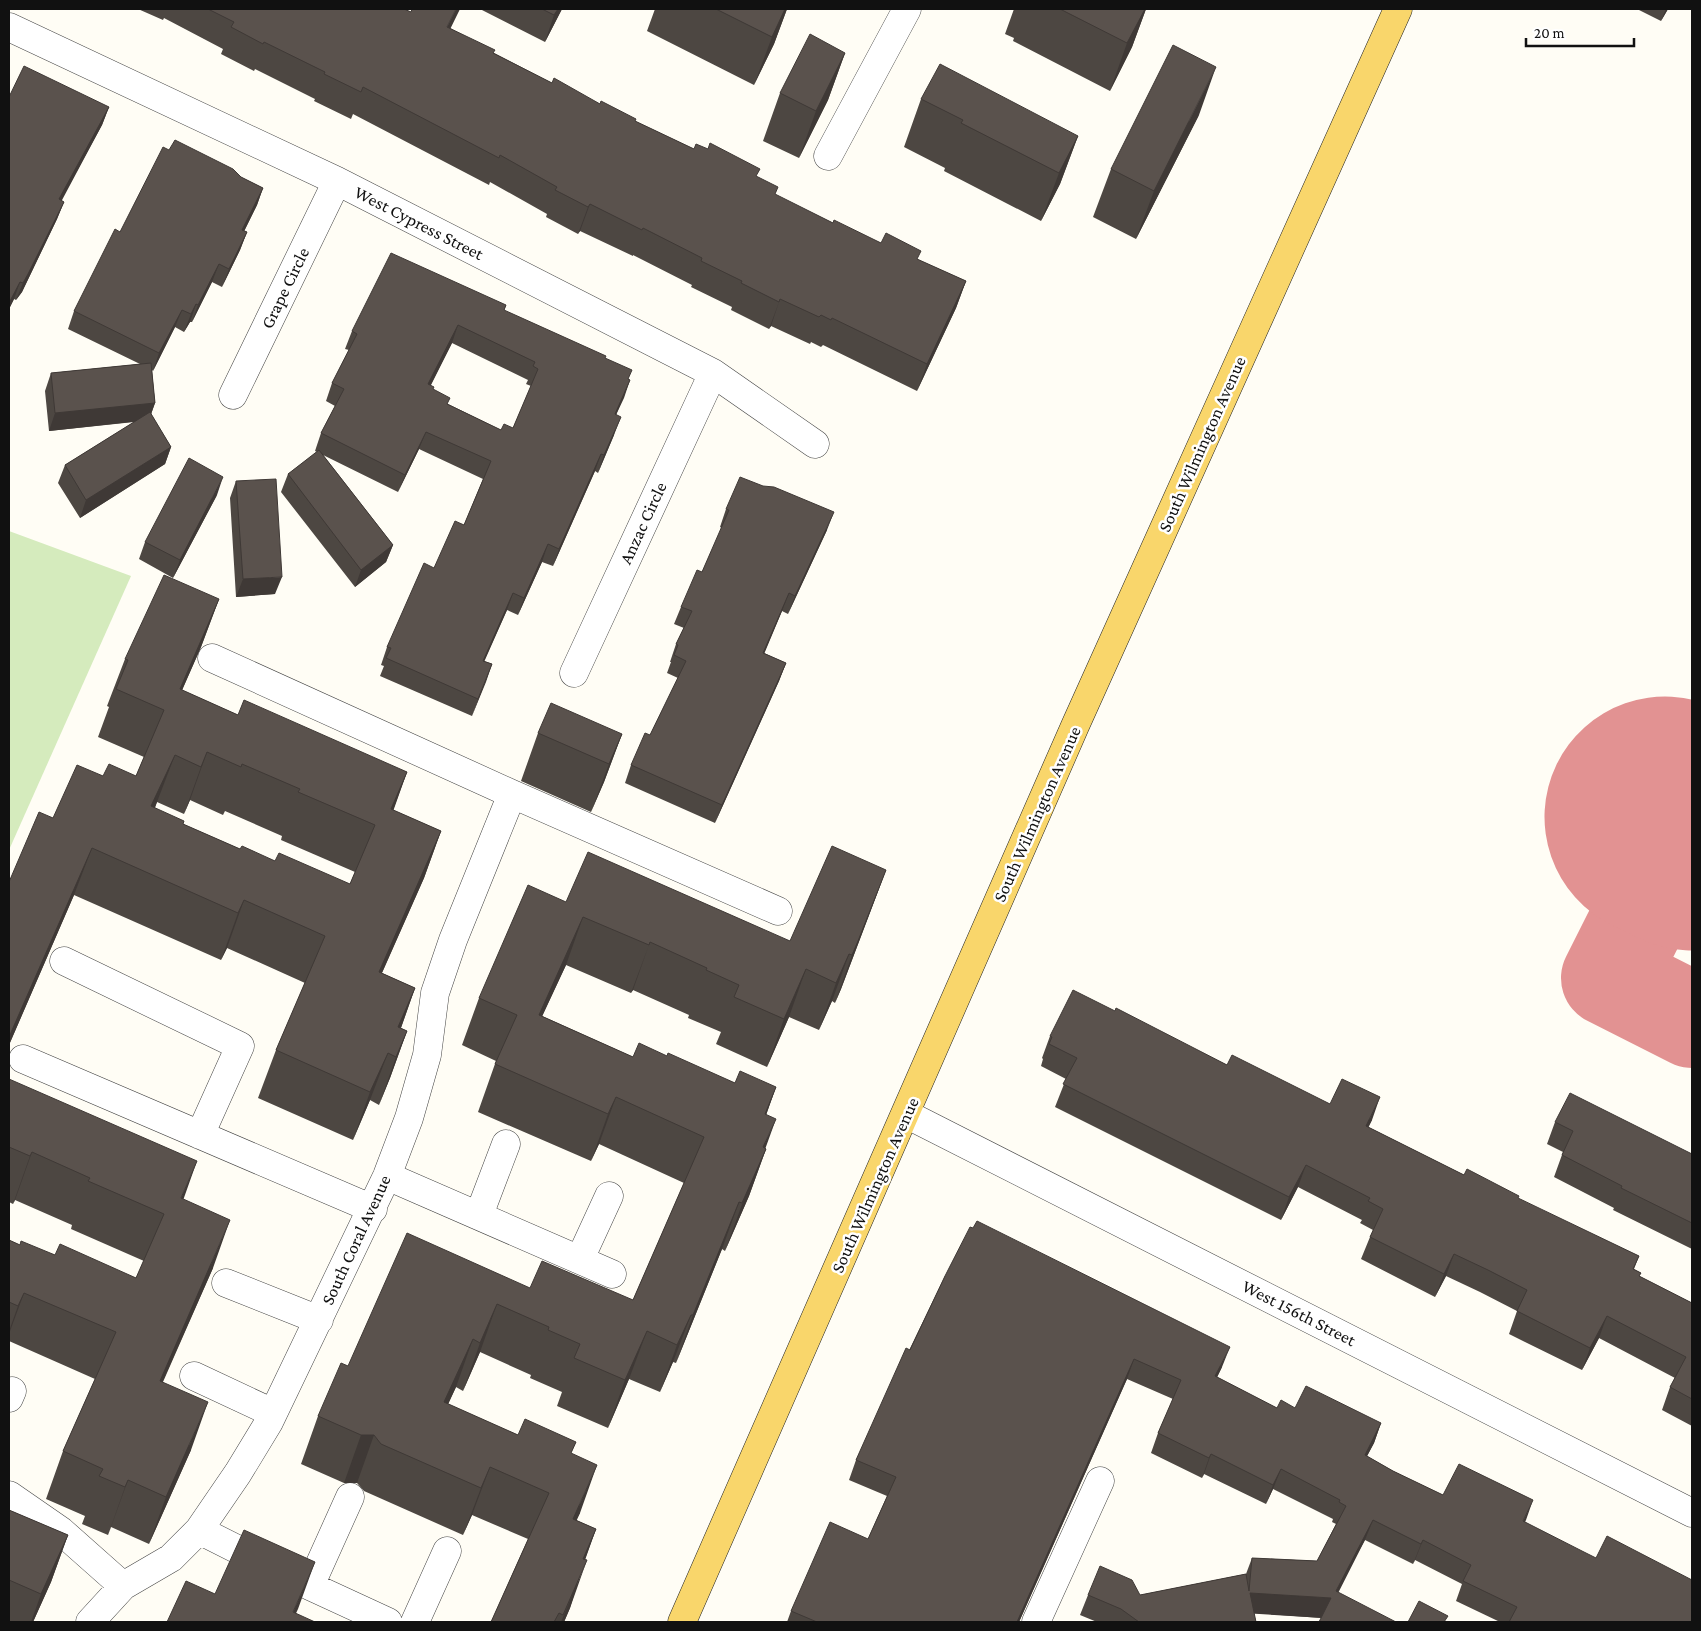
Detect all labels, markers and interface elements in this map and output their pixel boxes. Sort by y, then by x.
scale bar [1526,15,1634,47]
text: 20 m [1534,25,1565,41]
street label: West Cypress Street [351,182,488,265]
street label: Grape Circle [257,244,313,332]
street label: South Wilmington Avenue [1154,353,1250,535]
street label: Anzac Circle [615,479,671,567]
street label: South Wilmington Avenue [989,723,1085,905]
street label: South Wilmington Avenue [827,1094,923,1276]
street label: South Coral Avenue [317,1172,395,1308]
street label: West 156th Street [1239,1276,1360,1351]

